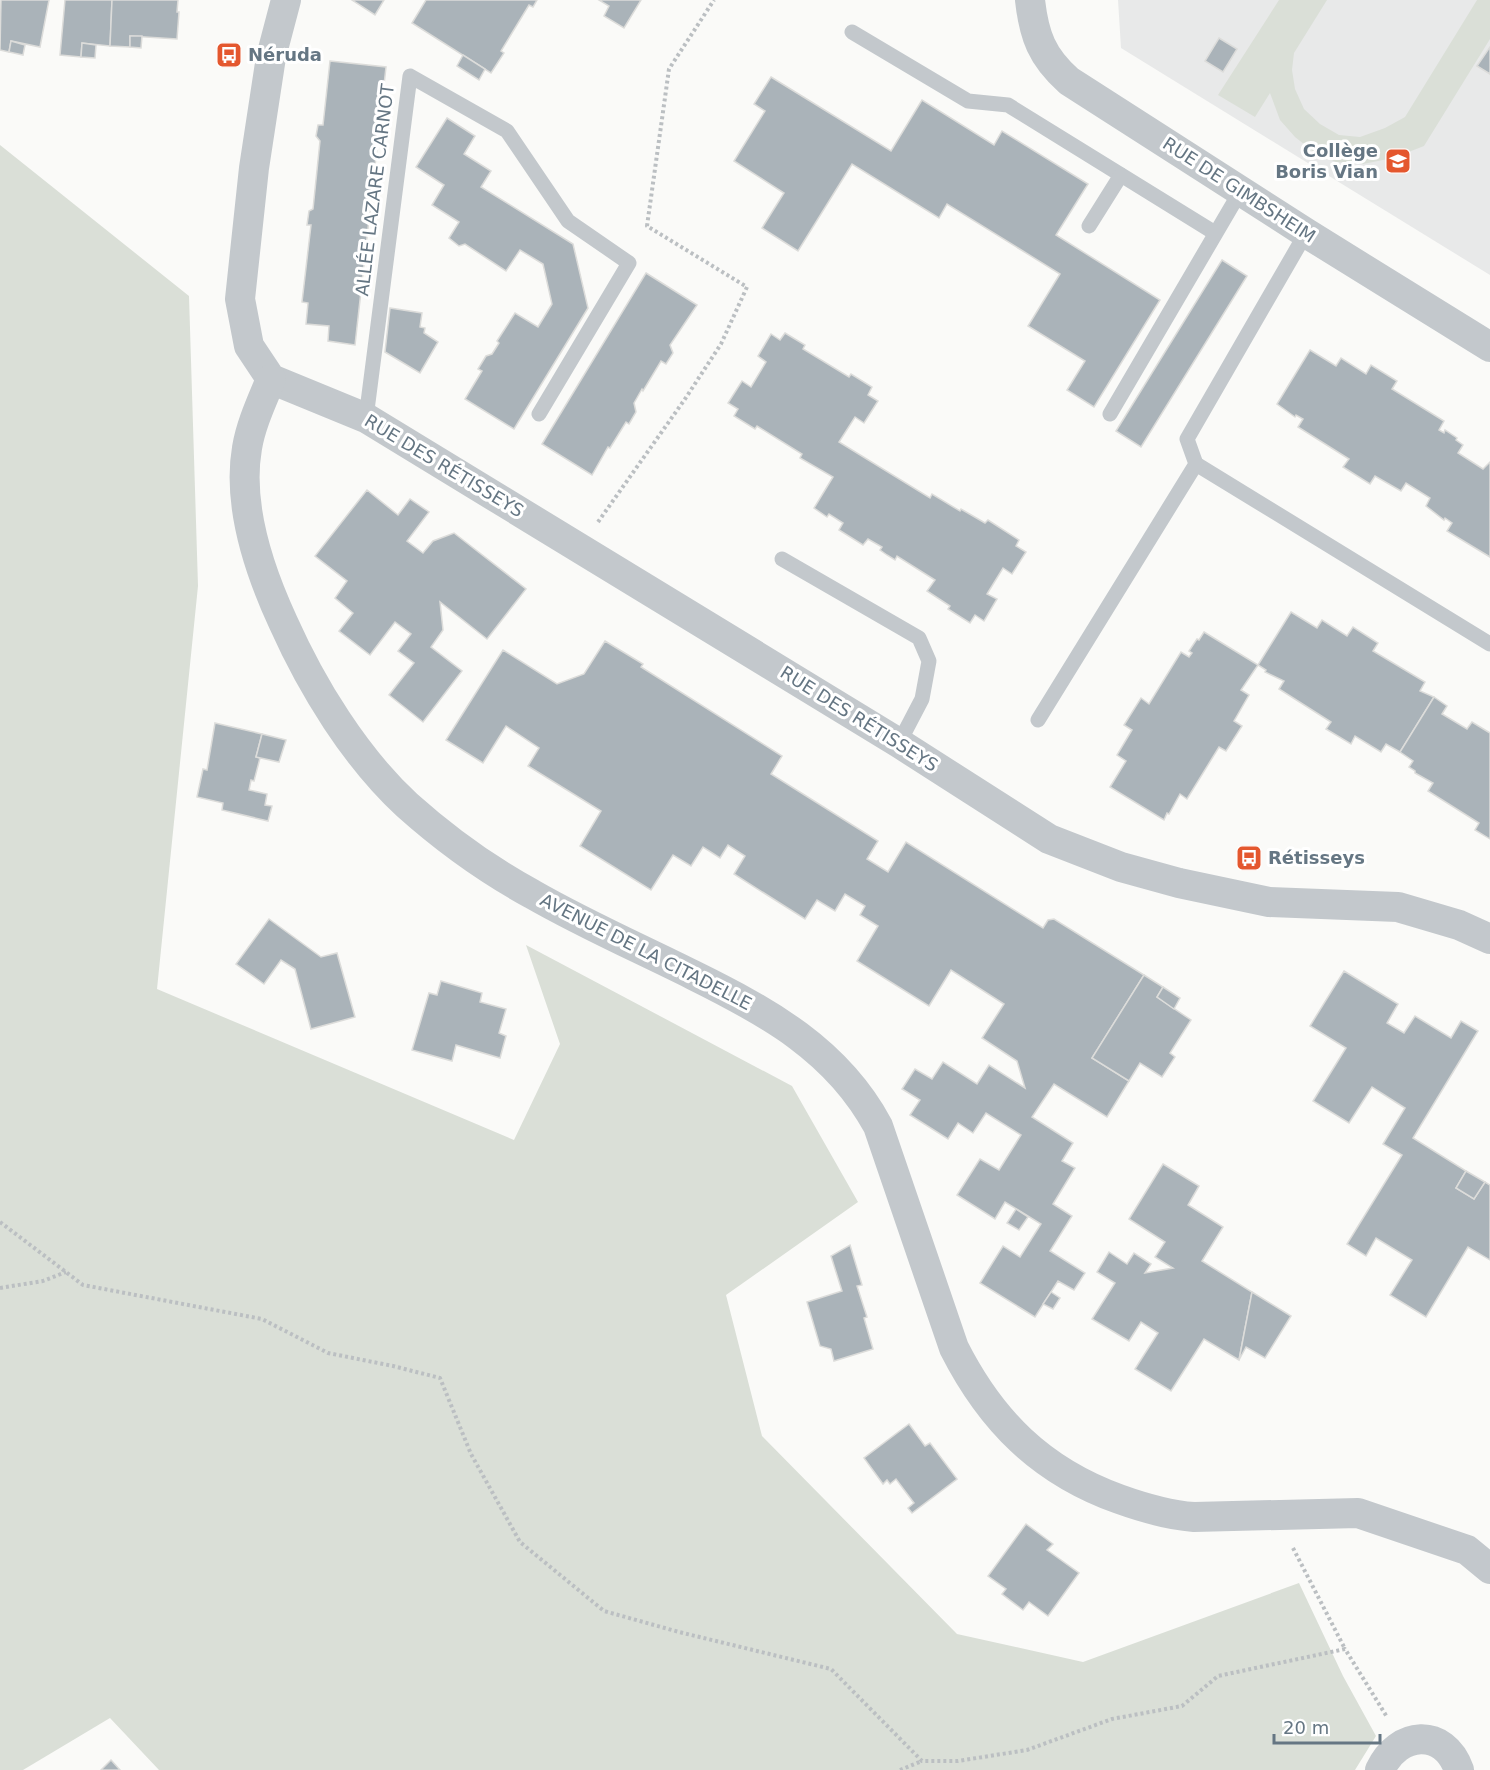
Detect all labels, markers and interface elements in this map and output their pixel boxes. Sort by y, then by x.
bus stop icon: Néruda [214,40,244,70]
place label: Néruda [248,44,322,65]
street label: ALLÉE LAZARE CARNOT [351,82,398,297]
street label: RUE DE GIMBSHEIM [1159,132,1320,247]
place label: Collège Boris Vian [1275,140,1378,182]
school or university icon: Collège Boris Vian [1383,146,1413,176]
street label: RUE DES RÉTISSEYS [361,410,528,521]
street label: RUE DES RÉTISSEYS [777,661,942,776]
bus stop icon: Rétisseys [1234,843,1264,873]
place label: Rétisseys [1268,847,1365,868]
street label: AVENUE DE LA CITADELLE [537,889,755,1014]
scale bar [1274,1707,1380,1745]
text: 20 m [1283,1717,1329,1738]

